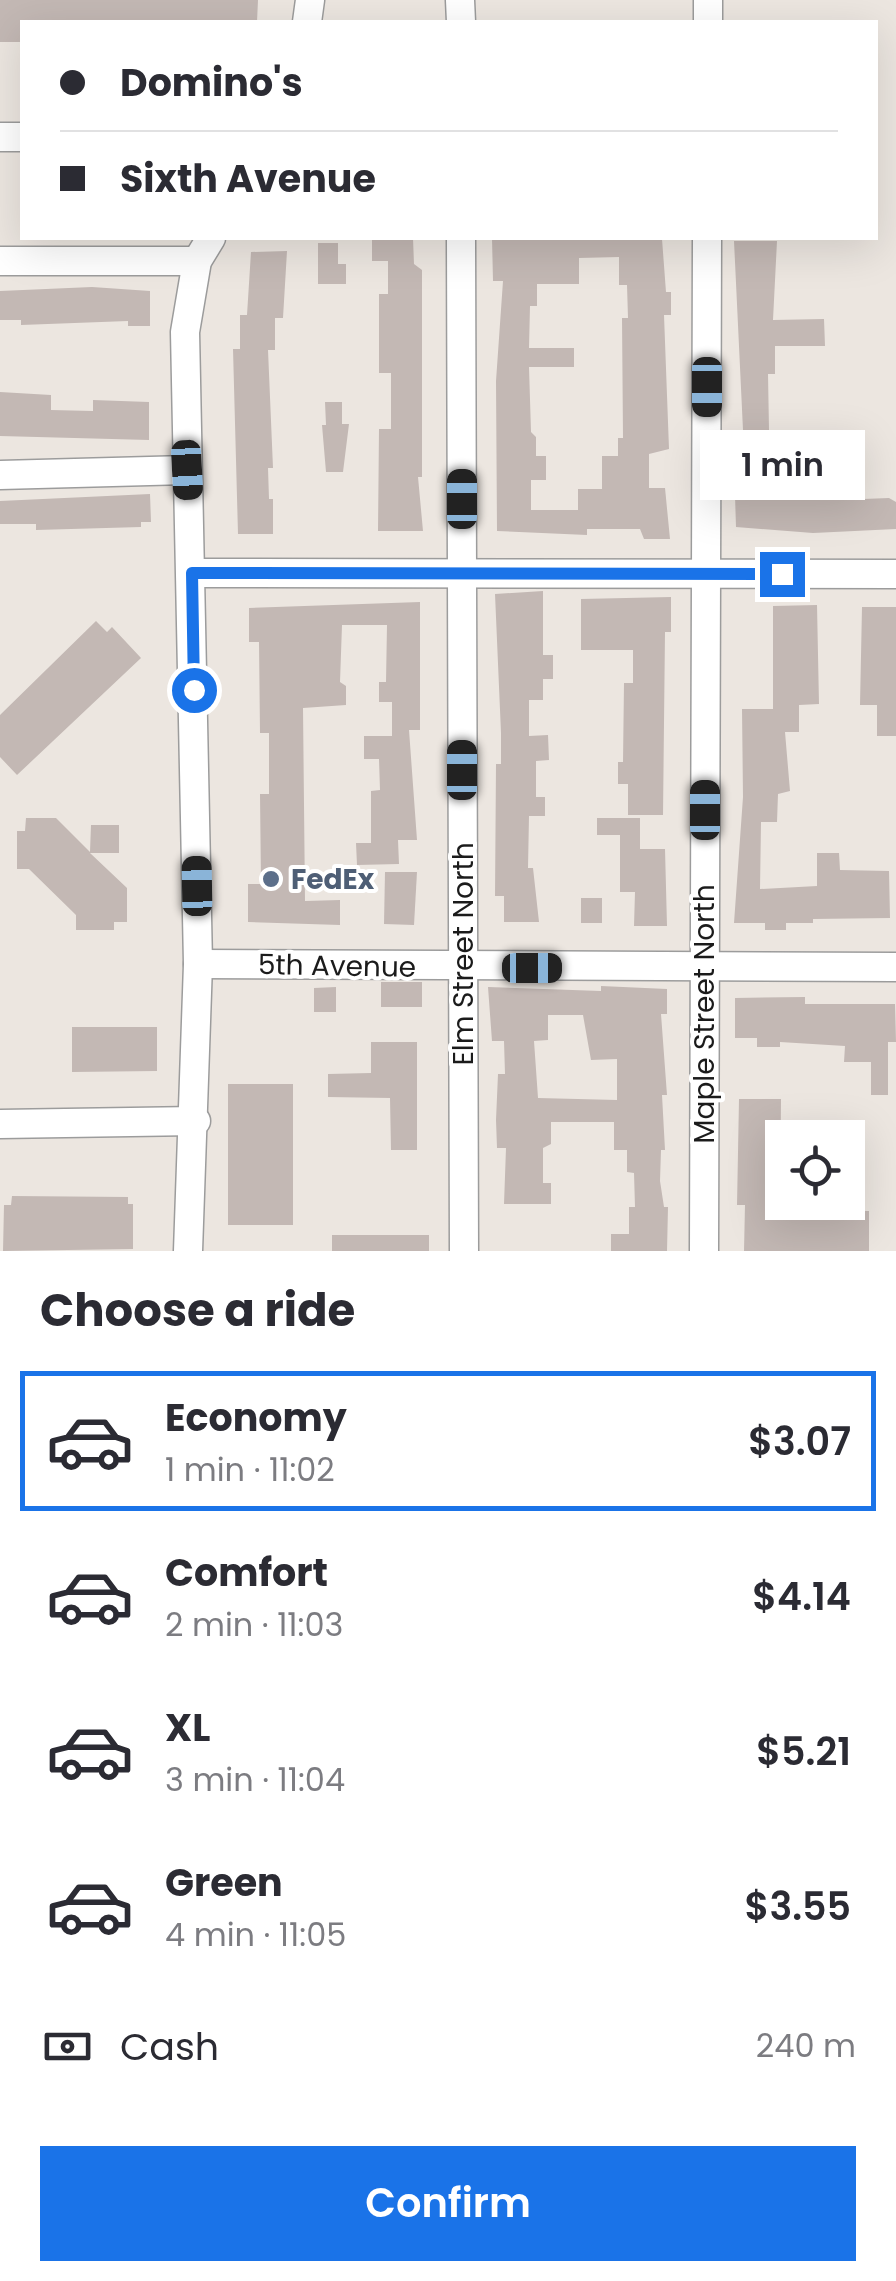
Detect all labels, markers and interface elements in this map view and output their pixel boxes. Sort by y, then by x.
text: Domino's [120,56,303,109]
text: Sixth Avenue [120,152,376,205]
car [692,357,722,417]
callout: 1 min [700,429,864,499]
car [170,439,204,501]
text: 1 min [741,442,824,487]
car [447,469,477,529]
route end [760,552,805,597]
route start [172,668,217,713]
car [447,740,477,800]
car [690,780,720,840]
street label: Elm Street North [444,842,483,1066]
car [181,856,213,916]
place label: FedEx [291,860,375,899]
marker: FedEx [260,868,282,890]
street label: Maple Street North [685,884,724,1144]
street label: 5th Avenue [258,945,416,987]
car [502,953,562,983]
map controls [765,1120,865,1220]
button: locate [765,1120,865,1220]
text: Choose a ride [40,1279,355,1342]
text: Economy [165,1391,347,1444]
icon: car [45,1396,135,1486]
text: $3.07 [748,1415,851,1468]
text: 1 min · 11:02 [165,1447,335,1492]
text: Comfort [165,1546,328,1599]
icon: car [45,1551,135,1641]
text: $4.14 [752,1570,851,1623]
text: 2 min · 11:03 [165,1602,343,1647]
text: XL [165,1701,210,1754]
icon: car [45,1706,135,1796]
text: $5.21 [756,1725,851,1778]
text: 3 min · 11:04 [165,1757,345,1802]
text: Green [165,1856,283,1909]
icon: car [45,1861,135,1951]
text: $3.55 [745,1880,851,1933]
text: 4 min · 11:05 [165,1912,346,1957]
icon: cash [40,2019,95,2074]
text: Cash [120,2020,219,2073]
text: 240 m [756,2023,856,2068]
button: Confirm [40,2146,856,2261]

